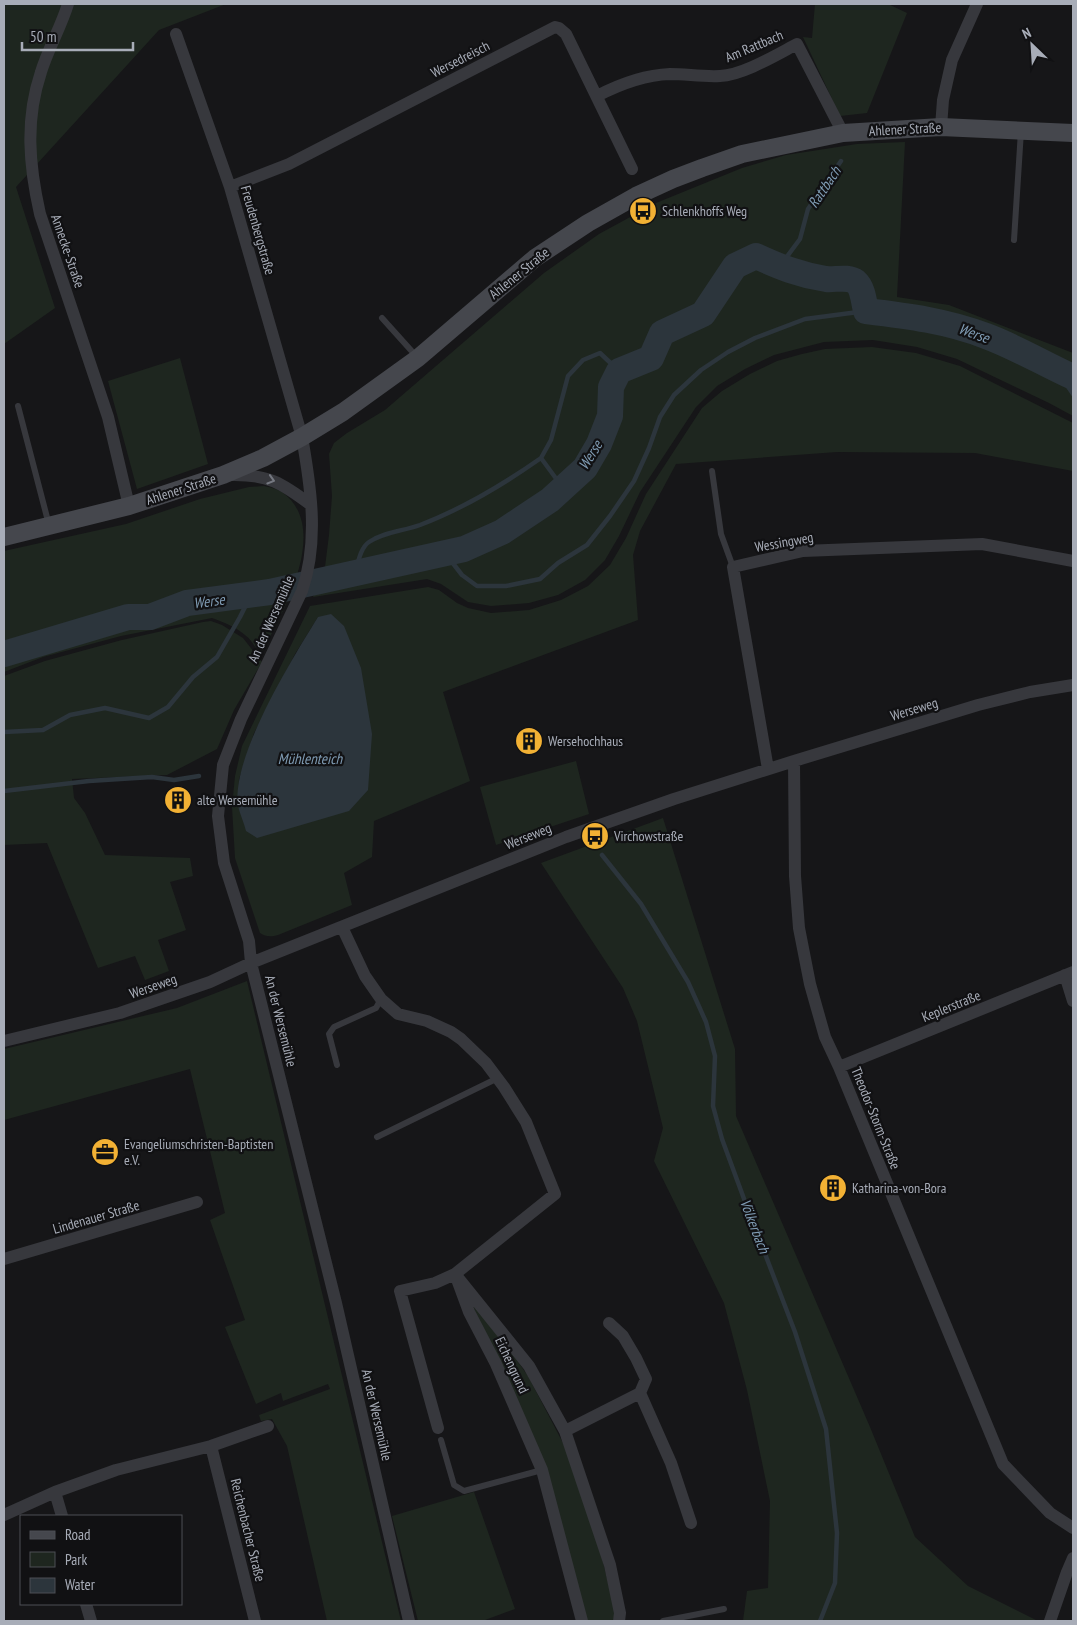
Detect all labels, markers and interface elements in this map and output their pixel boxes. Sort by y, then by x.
scale bar [22,20,134,52]
north arrow [1007,20,1057,70]
text: N [1019,23,1034,43]
street label: Am Rattbach [722,26,786,66]
text: 50 m [30,27,56,46]
street label: Wersedreisch [428,37,492,81]
street label: Ahlener Straße [868,118,942,140]
water label: Rattbach [803,162,845,211]
street label: Freudenbergstraße [237,183,279,277]
bus stop icon: Schlenkhoffs Weg [628,196,658,226]
place label: Schlenkhoffs Weg [662,202,747,220]
street label: Annecke-Straße [47,212,89,290]
street label: Ahlener Straße [485,243,553,303]
water label: Werse [956,319,993,348]
water label: Werse [574,436,607,473]
street label: Ahlener Straße [144,469,218,509]
one-way arrow [266,475,274,485]
street label: Wessingweg [753,528,815,556]
street label: An der Wersemühle [244,572,298,665]
water label: Werse [192,589,227,613]
street label: Werseweg [888,693,940,725]
building icon: Wersehochhaus [514,726,544,756]
place label: Wersehochhaus [548,732,623,750]
water label: Mühlenteich [278,749,344,768]
building icon: alte Wersemühle [163,785,193,815]
place label: alte Wersemühle [197,791,278,809]
street label: Werseweg [502,819,554,853]
bus stop icon: Virchowstraße [580,821,610,851]
place label: Virchowstraße [613,827,684,845]
street label: Werseweg [127,970,179,1002]
street label: An der Wersemühle [261,973,301,1069]
street label: Keplerstraße [919,986,983,1026]
street label: Theodor-Storm-Straße [847,1064,905,1172]
place label: Evangeliumschristen-Baptisten e.V. [124,1135,273,1169]
office icon: Evangeliumschristen-Baptisten e.V. [90,1137,120,1167]
building icon: Katharina-von-Bora [818,1173,848,1203]
place label: Katharina-von-Bora [852,1179,946,1197]
street label: Lindenauer Straße [51,1196,142,1238]
water label: Völkerbach [736,1196,775,1257]
street label: Eichengrund [491,1334,533,1396]
street label: An der Wersemühle [358,1367,396,1463]
street label: Reichenbacher Straße [227,1477,270,1584]
legend [20,1515,182,1605]
text: Road [65,1525,91,1544]
text: Park [65,1550,87,1569]
text: Water [65,1575,96,1594]

